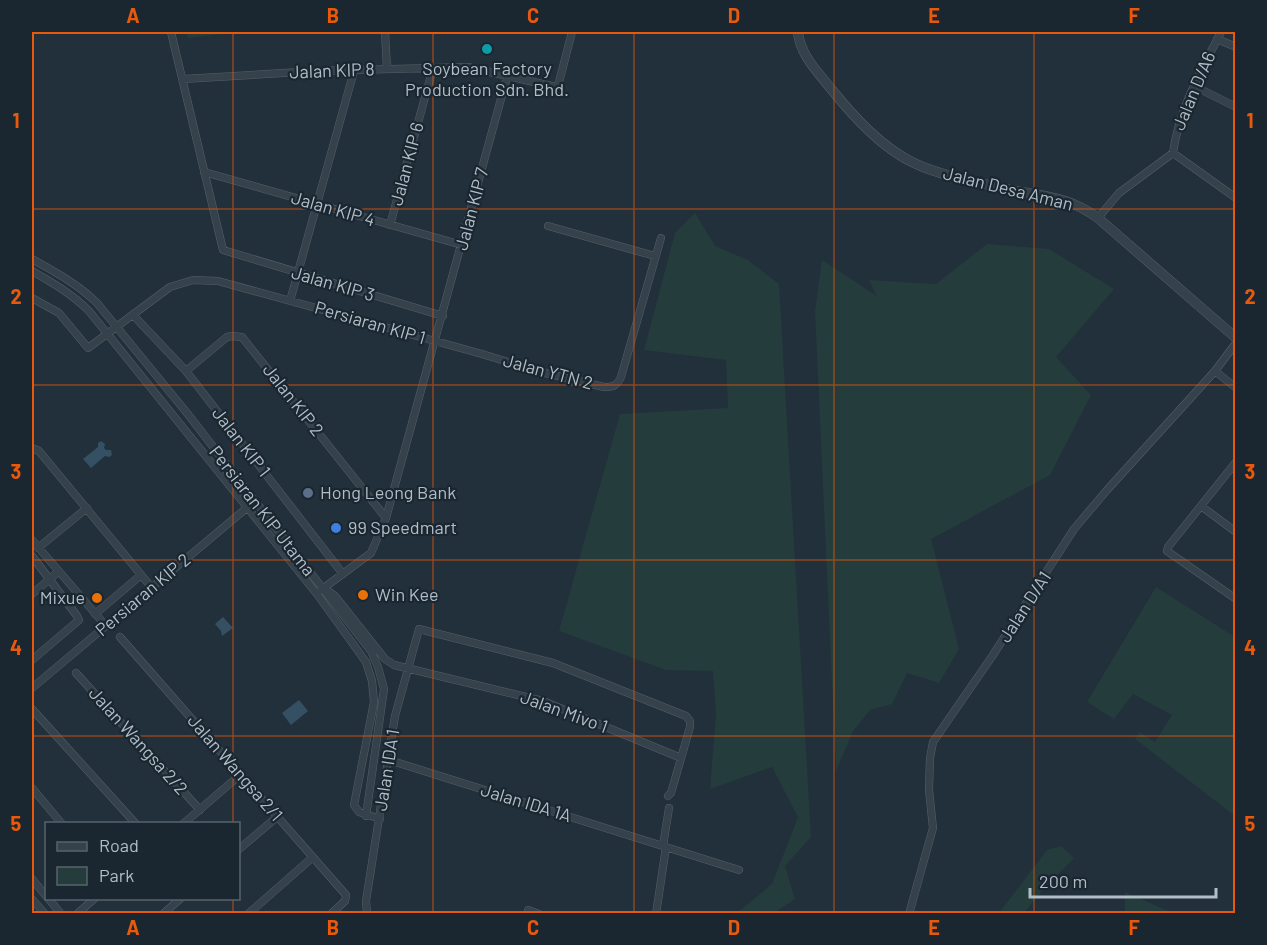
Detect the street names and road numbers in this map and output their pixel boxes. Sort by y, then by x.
street label: Jalan D/A6 [1167,48,1219,133]
street label: Jalan KIP 8 [289,58,375,82]
street label: Jalan KIP 6 [384,120,428,208]
street label: Jalan Desa Aman [941,161,1075,215]
street label: Jalan KIP 7 [449,165,493,252]
street label: Jalan KIP 4 [289,186,378,230]
street label: Jalan KIP 3 [289,261,377,305]
street label: Persiaran KIP 1 [312,296,428,348]
street label: Jalan YTN 2 [501,348,596,394]
street label: Jalan KIP 2 [259,359,329,440]
street label: Jalan KIP 1 [208,402,276,481]
street label: Persiaran KIP Utama [205,441,320,580]
street label: Persiaran KIP 2 [90,548,194,640]
street label: Jalan D/A1 [993,567,1055,646]
street label: Jalan Wangsa 2/2 [85,682,193,799]
street label: Jalan Mivo 1 [518,685,611,737]
street label: Jalan Wangsa 2/1 [183,709,288,825]
street label: Jalan IDA 1 [369,727,403,812]
street label: Jalan IDA 1A [478,778,574,826]

